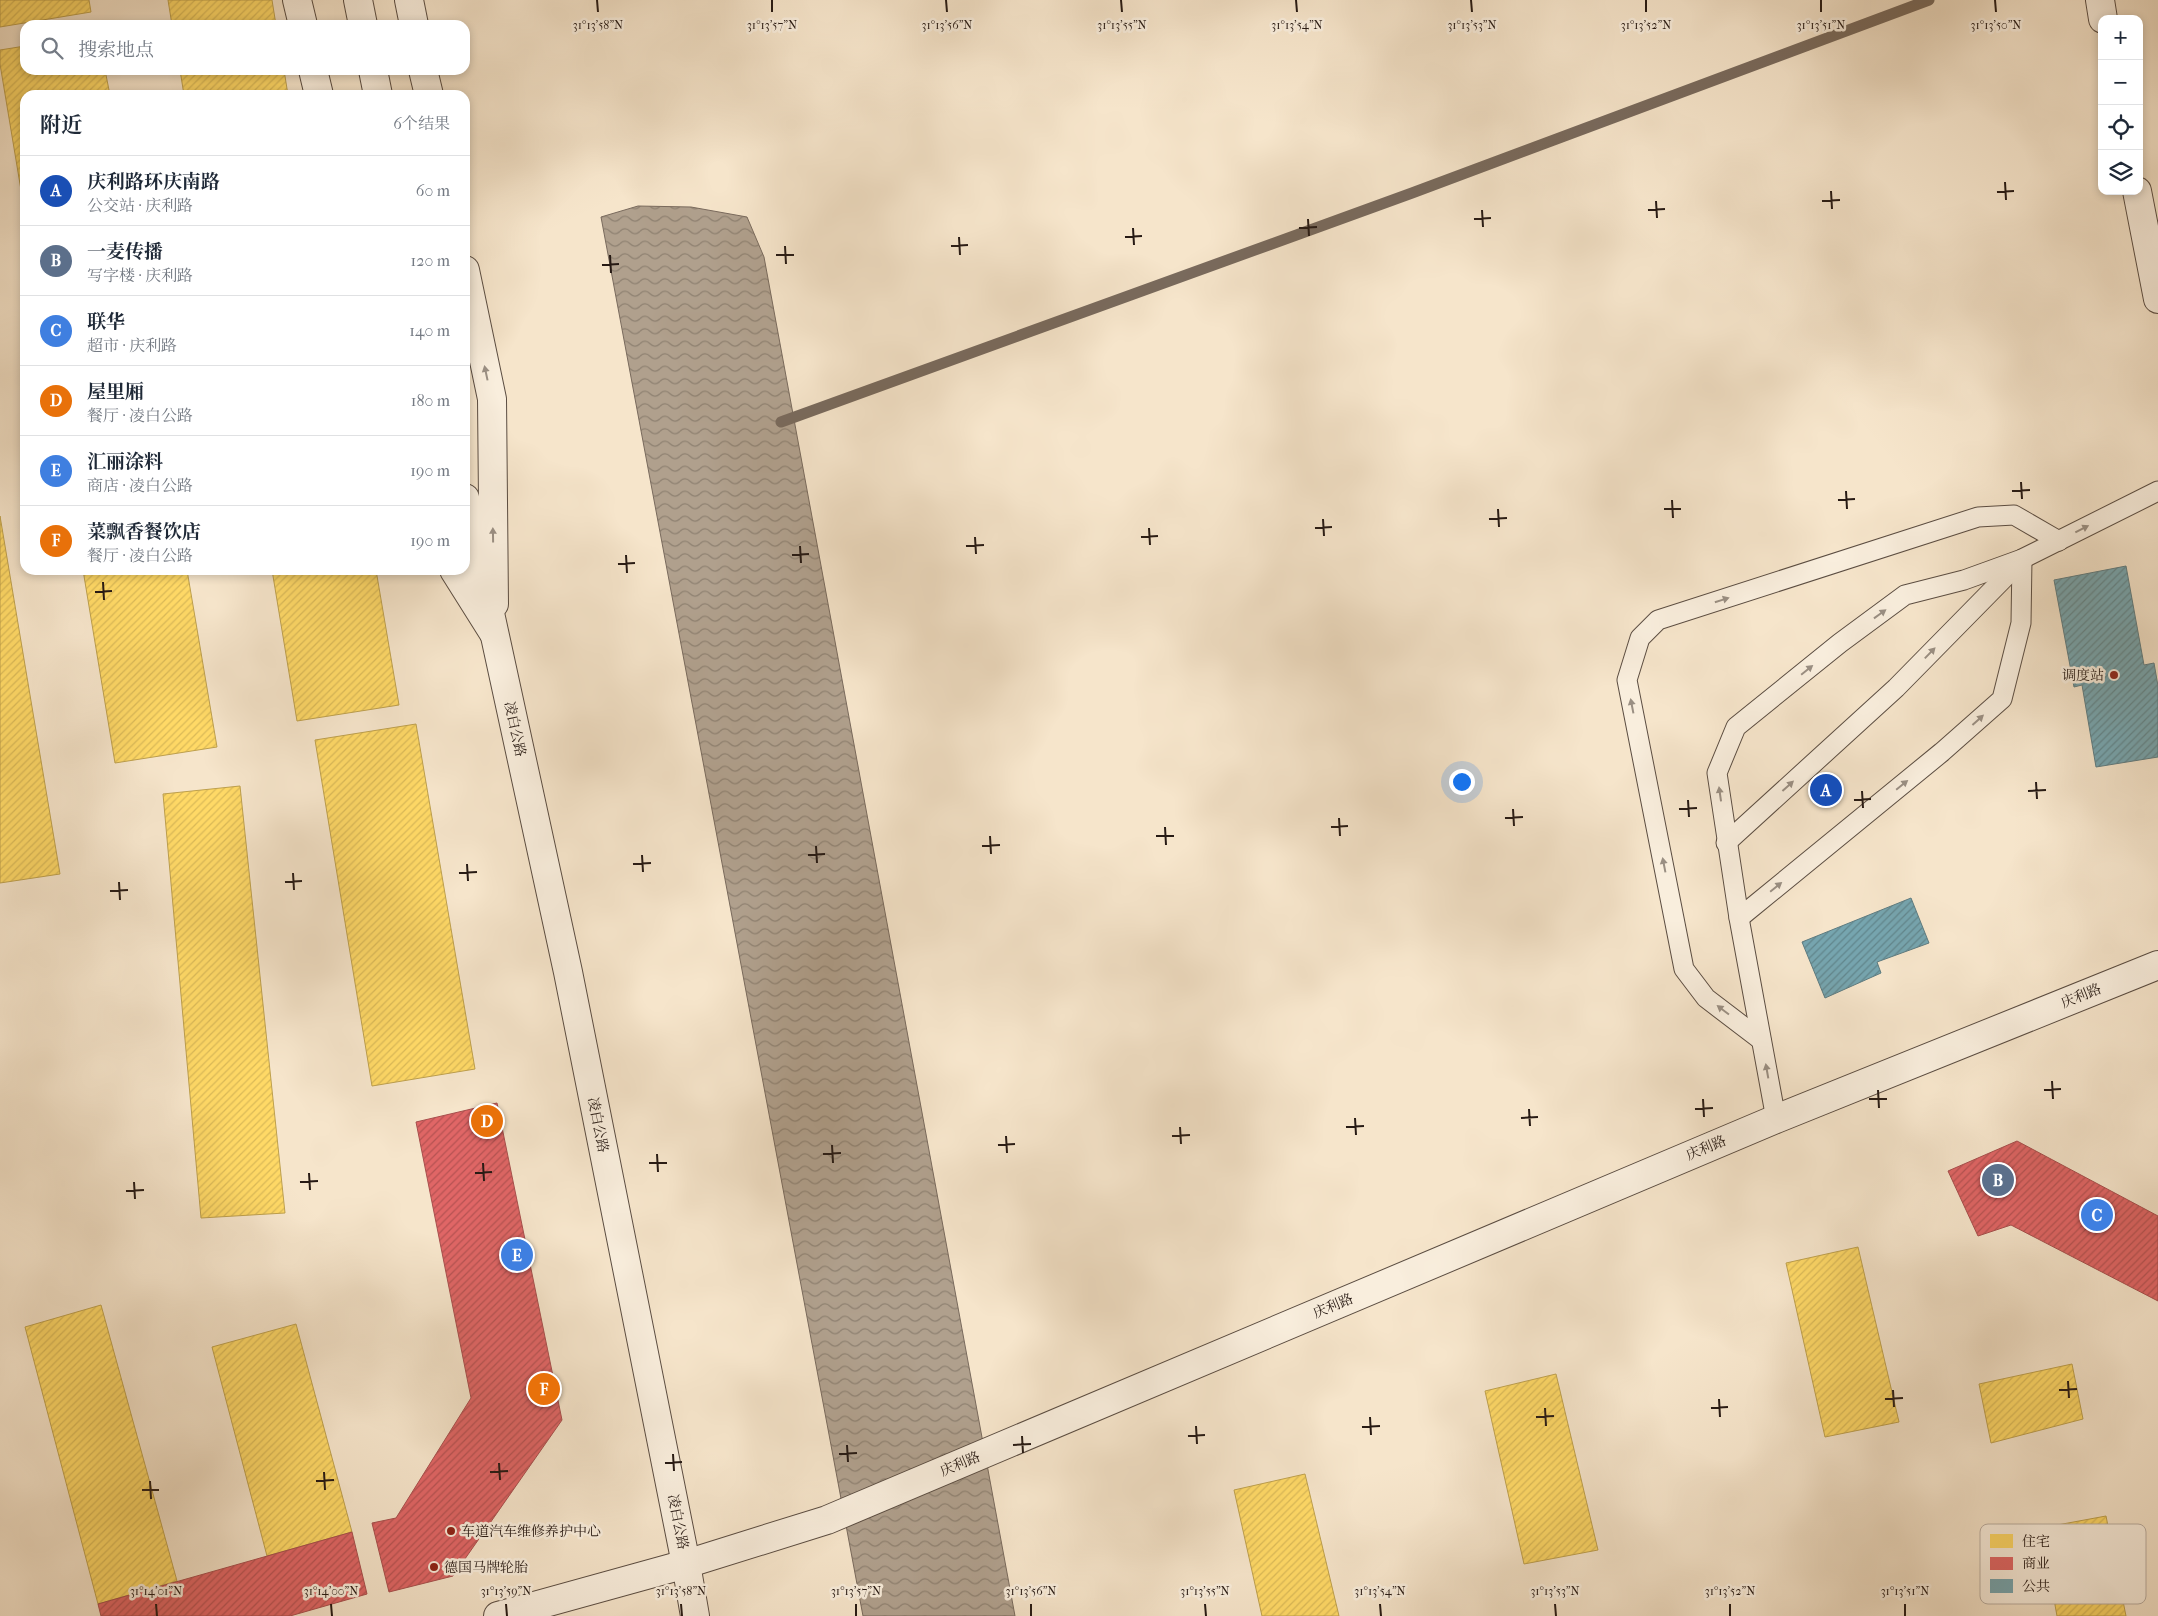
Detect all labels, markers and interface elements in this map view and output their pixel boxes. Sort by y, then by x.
map controls [2098,15,2143,195]
button: + [2098,15,2143,60]
text: 31°13'58"N [573,18,623,32]
text: 31°13'57"N [747,18,797,32]
text: 31°13'56"N [922,18,972,32]
text: 31°13'55"N [1097,18,1147,32]
text: 31°13'54"N [1271,18,1323,32]
text: 31°13'53"N [1447,18,1497,32]
text: 31°13'52"N [1621,18,1671,32]
text: 31°13'51"N [1797,18,1845,32]
text: 31°13'50"N [1971,18,2021,32]
search box [20,20,470,75]
icon: search [38,34,66,62]
text: 搜索地点 [78,39,154,61]
button: − [2098,60,2143,105]
button: locate [2098,105,2143,150]
text: 附近 [40,113,82,137]
text: 6个结果 [393,114,450,133]
button: layers [2098,150,2143,195]
text: 庆利路环庆南路 [87,171,220,193]
text: A [51,181,61,200]
text: 60 m [416,181,450,200]
text: 公交站 · 庆利路 [87,196,193,215]
text: 一麦传播 [87,241,163,263]
text: B [51,251,61,270]
text: 120 m [411,251,450,270]
text: 写字楼 · 庆利路 [87,266,193,285]
text: 联华 [87,311,125,333]
text: C [51,321,61,340]
text: 140 m [409,321,450,340]
text: 超市 · 庆利路 [87,336,177,355]
one-way arrow [482,365,490,380]
text: 屋里厢 [87,381,144,403]
text: D [50,391,62,410]
text: 180 m [411,391,450,410]
text: 餐厅 · 凌白公路 [87,406,193,425]
text: 汇丽涂料 [87,451,163,473]
text: E [51,461,61,480]
text: 190 m [410,461,450,480]
text: 商店 · 凌白公路 [87,476,193,495]
text: 菜飘香餐饮店 [87,521,201,543]
one-way arrow [2075,525,2089,533]
one-way arrow [489,526,497,542]
text: F [52,531,60,550]
text: 190 m [410,531,450,550]
text: 餐厅 · 凌白公路 [87,546,193,565]
one-way arrow [1714,595,1729,603]
one-way arrow [1873,609,1886,619]
one-way arrow [1924,648,1936,660]
one-way arrow [1800,664,1813,675]
place label: 调度站 [2062,667,2104,684]
marker: 调度站 [2108,669,2120,681]
one-way arrow [1628,698,1636,714]
street label: 凌白公路 [501,700,529,758]
one-way arrow [1972,714,1985,725]
your location [1449,769,1475,795]
pin: A [1810,771,1842,809]
one-way arrow [1895,779,1908,790]
one-way arrow [1782,780,1794,792]
one-way arrow [1716,786,1724,802]
one-way arrow [1659,857,1667,873]
one-way arrow [1770,882,1783,893]
street label: 庆利路 [2058,980,2104,1012]
one-way arrow [1717,1005,1730,1016]
one-way arrow [1763,1064,1771,1079]
street label: 凌白公路 [584,1096,612,1154]
pin: D [471,1102,503,1140]
street label: 庆利路 [1683,1132,1729,1164]
pin: B [1982,1161,2014,1199]
pin: C [2081,1196,2113,1234]
pin: E [501,1236,533,1274]
street label: 庆利路 [1310,1290,1356,1322]
pin: F [528,1370,560,1408]
street label: 庆利路 [937,1448,983,1480]
street label: 凌白公路 [664,1493,692,1551]
place label: 车道汽车维修养护中心 [461,1523,601,1540]
legend [1980,1524,2146,1604]
marker: 车道汽车维修养护中心 [445,1525,457,1537]
text: 住宅 [2022,1533,2050,1550]
text: 商业 [2022,1555,2050,1572]
place label: 德国马牌轮胎 [444,1559,528,1576]
marker: 德国马牌轮胎 [428,1561,440,1573]
text: 公共 [2022,1578,2050,1595]
text: 31°14'01"N [130,1584,182,1598]
text: 31°14'00"N [304,1584,358,1598]
text: 31°13'59"N [481,1584,531,1598]
text: 31°13'58"N [656,1584,706,1598]
text: 31°13'57"N [831,1584,881,1598]
text: 31°13'56"N [1006,1584,1056,1598]
text: 31°13'55"N [1180,1584,1230,1598]
text: 31°13'54"N [1354,1584,1406,1598]
text: 31°13'53"N [1530,1584,1580,1598]
text: 31°13'52"N [1705,1584,1755,1598]
text: 31°13'51"N [1881,1584,1929,1598]

